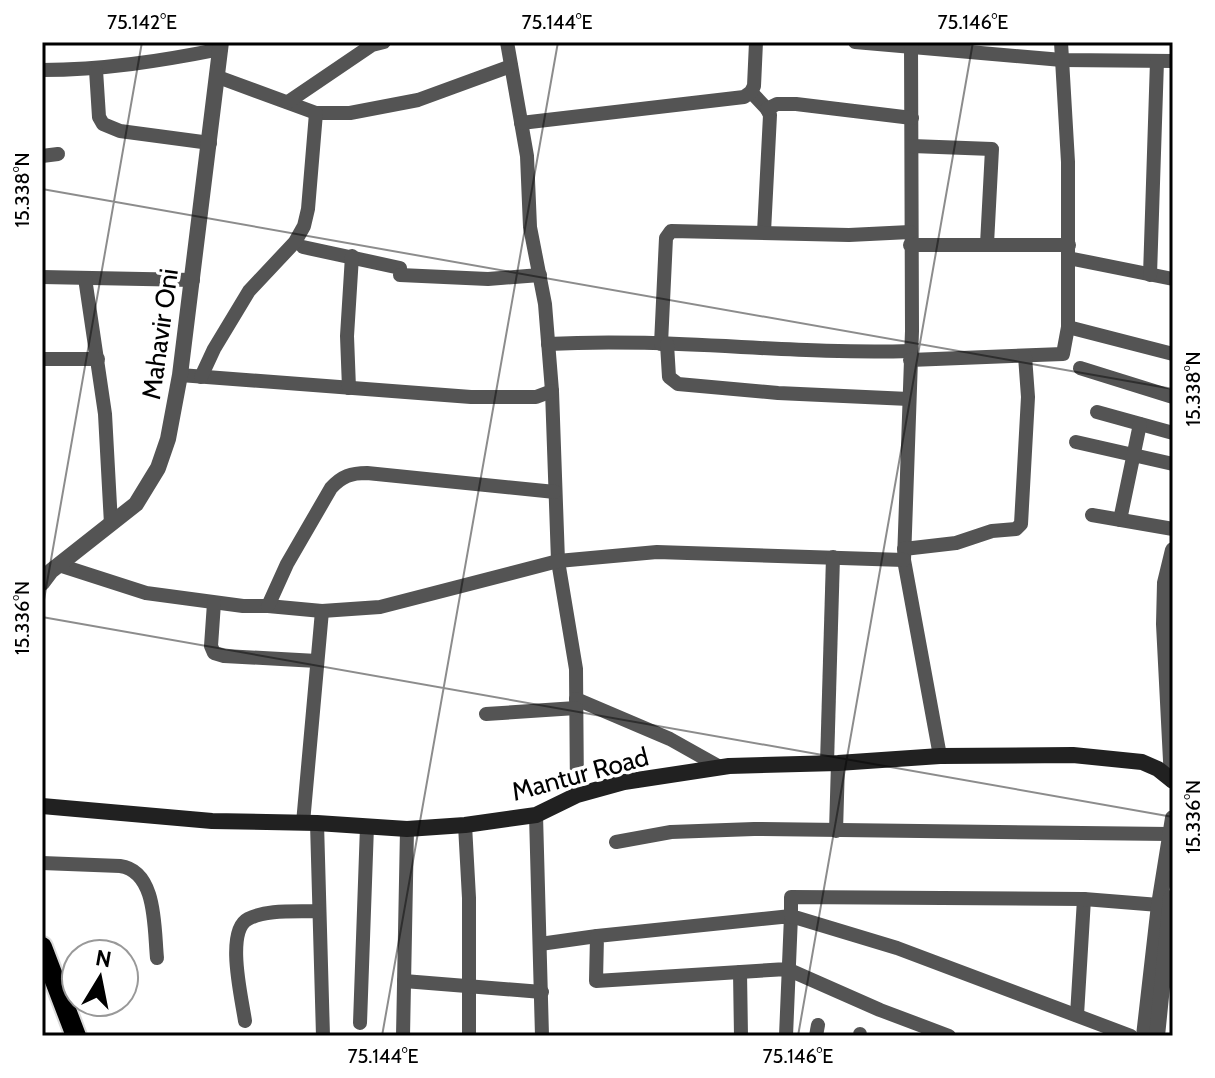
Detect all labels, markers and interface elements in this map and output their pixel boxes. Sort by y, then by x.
text: 75.142°E [107,10,177,34]
text: 75.144°E [521,10,593,34]
text: 75.146°E [938,10,1008,34]
text: 15.338°N [10,152,34,228]
street label: Mahavir Oni [135,267,185,401]
text: 15.338°N [1181,351,1205,427]
text: 15.336°N [10,581,34,655]
street label: Mantur Road [508,740,652,808]
text: 15.336°N [1181,780,1205,854]
north arrow [60,938,140,1018]
text: N [93,944,113,973]
text: 75.144°E [347,1044,419,1068]
text: 75.146°E [763,1044,833,1068]

